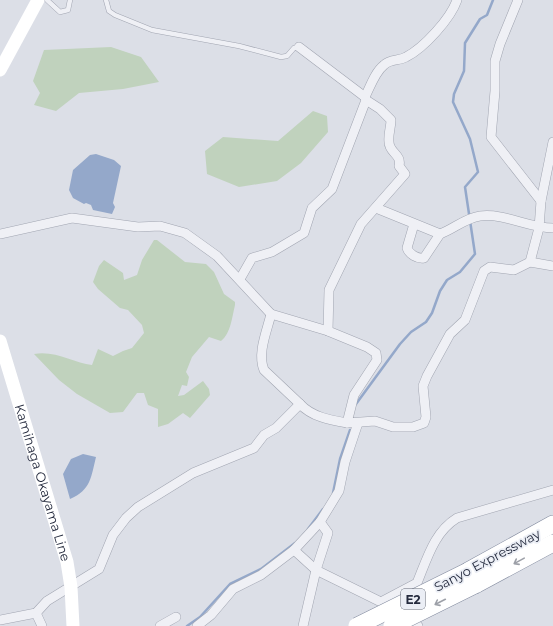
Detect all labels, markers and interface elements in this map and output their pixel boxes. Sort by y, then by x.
street label: Kamihaga Okayama Line [12,402,74,563]
street label: Sanyo Expressway [431,525,544,595]
one-way arrow [513,558,525,566]
road number: E2 [401,589,425,609]
one-way arrow [434,599,446,606]

